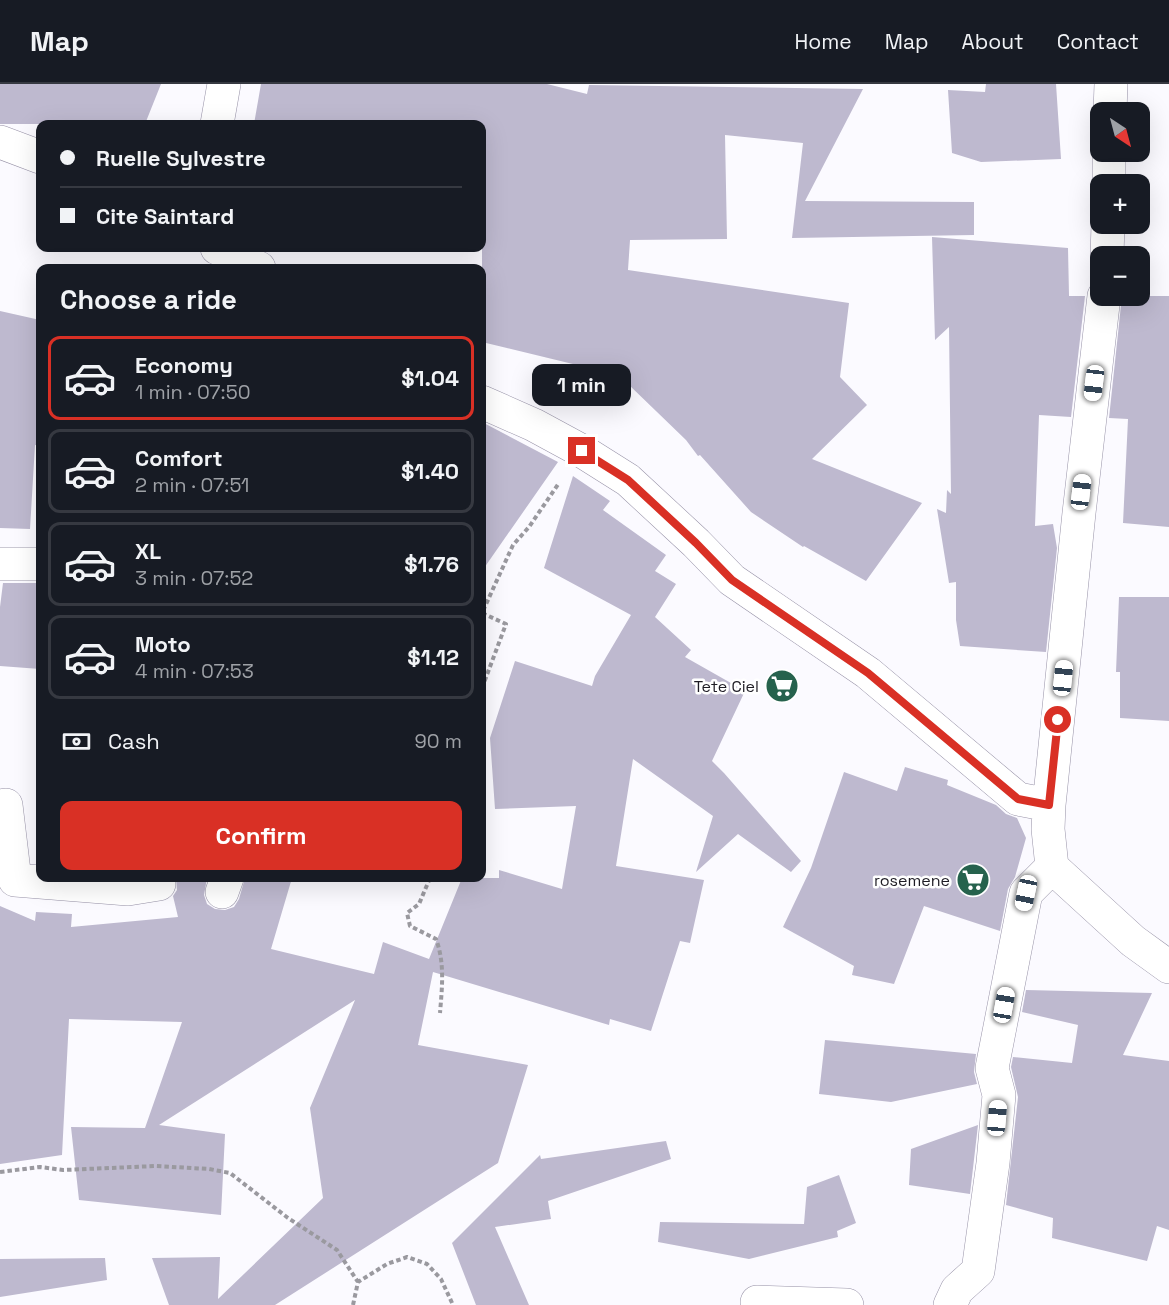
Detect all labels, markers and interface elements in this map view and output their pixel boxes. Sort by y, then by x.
text: Map [30,23,89,59]
text: Home [794,28,852,55]
text: Map [885,28,929,55]
text: About [962,28,1024,55]
text: Contact [1057,28,1139,55]
north arrow [1090,102,1150,162]
map controls [1090,102,1150,306]
text: Ruelle Sylvestre [96,144,266,172]
button: + [1090,174,1150,234]
text: Cite Saintard [96,202,234,230]
button: − [1090,246,1150,306]
text: Choose a ride [60,282,237,317]
icon: car [63,351,117,405]
text: Economy [135,351,233,379]
text: $1.04 [401,364,459,392]
callout: 1 min [532,364,632,406]
car [1083,364,1105,402]
text: 1 min [557,372,606,398]
text: 1 min · 07:50 [135,379,250,405]
route end [568,437,595,464]
icon: car [63,444,117,498]
text: Comfort [135,444,223,472]
text: $1.40 [401,457,459,485]
text: 2 min · 07:51 [135,472,249,498]
car [1070,473,1092,511]
icon: car [63,537,117,591]
text: XL [135,537,161,565]
text: $1.76 [404,550,459,578]
text: 3 min · 07:52 [135,565,253,591]
icon: car [63,630,117,684]
text: Moto [135,630,191,658]
text: $1.12 [407,643,459,671]
text: 4 min · 07:53 [135,658,254,684]
car [1052,659,1074,697]
supermarket icon: Tete Ciel [764,668,800,704]
place label: Tete Ciel [694,676,759,697]
route start [1044,706,1071,733]
icon: cash [60,725,93,758]
text: Cash [108,727,160,755]
text: 90 m [415,728,462,754]
button: Confirm [60,801,462,870]
supermarket icon: rosemene [955,862,991,898]
place label: rosemene [874,870,950,891]
car [1013,874,1039,912]
car [992,986,1016,1024]
car [986,1099,1008,1137]

